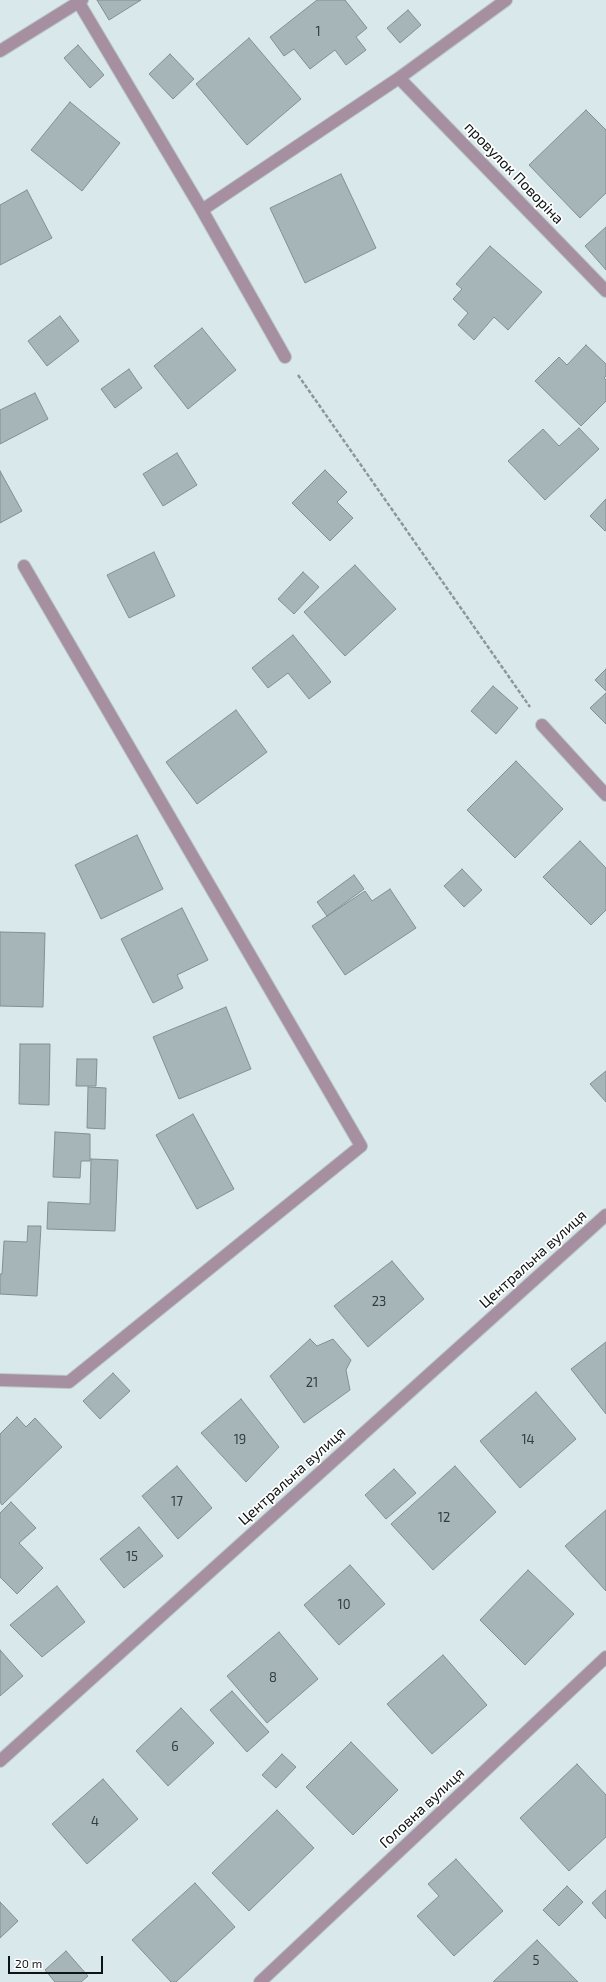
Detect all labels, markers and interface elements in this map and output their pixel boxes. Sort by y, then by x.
house number: 1 [315,24,321,40]
street label: провулок Поворіна [461,118,567,228]
street label: Центральна вулиця [476,1206,590,1312]
house number: 23 [372,1294,386,1310]
house number: 21 [306,1375,318,1391]
street label: Центральна вулиця [235,1423,349,1529]
house number: 19 [234,1432,246,1448]
house number: 14 [521,1432,535,1448]
house number: 17 [171,1494,183,1510]
house number: 12 [438,1510,450,1526]
house number: 15 [126,1549,138,1565]
house number: 10 [337,1597,351,1613]
house number: 8 [269,1670,277,1686]
house number: 6 [171,1739,179,1755]
street label: Головна вулиця [376,1764,468,1852]
house number: 4 [91,1814,99,1830]
scale bar [10,1948,105,1974]
house number: 5 [533,1953,539,1969]
text: 20 m [15,1956,42,1970]

